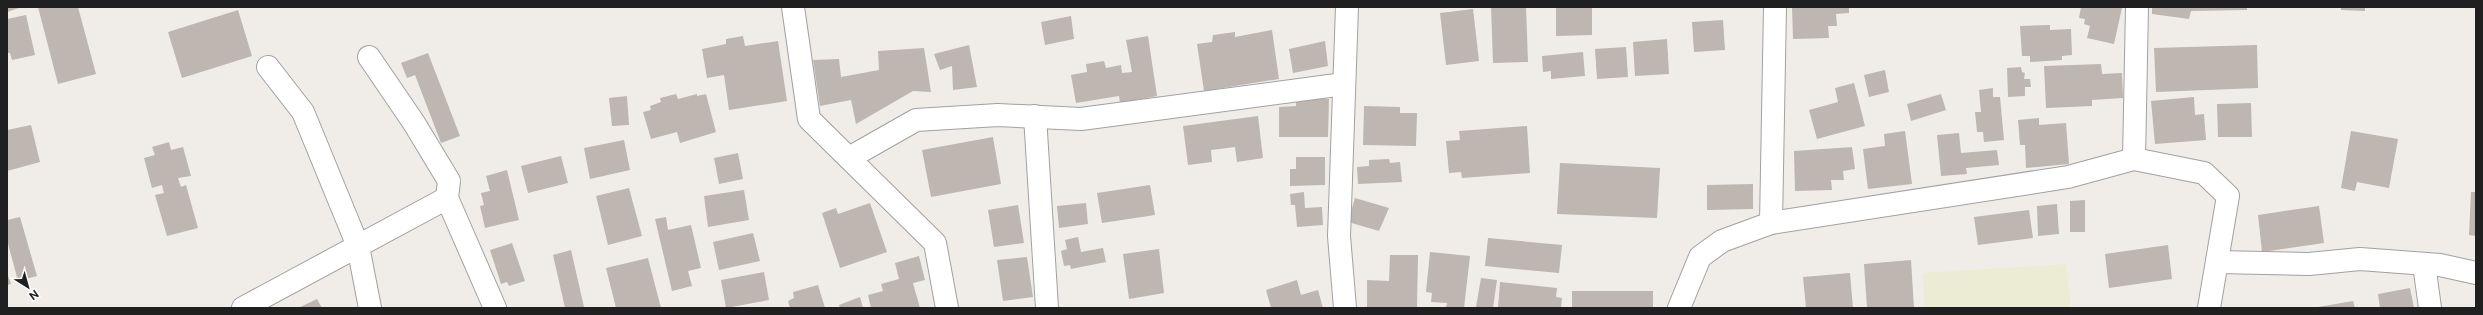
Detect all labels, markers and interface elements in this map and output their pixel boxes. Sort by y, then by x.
north arrow [8,267,48,307]
text: N [27,288,41,302]

